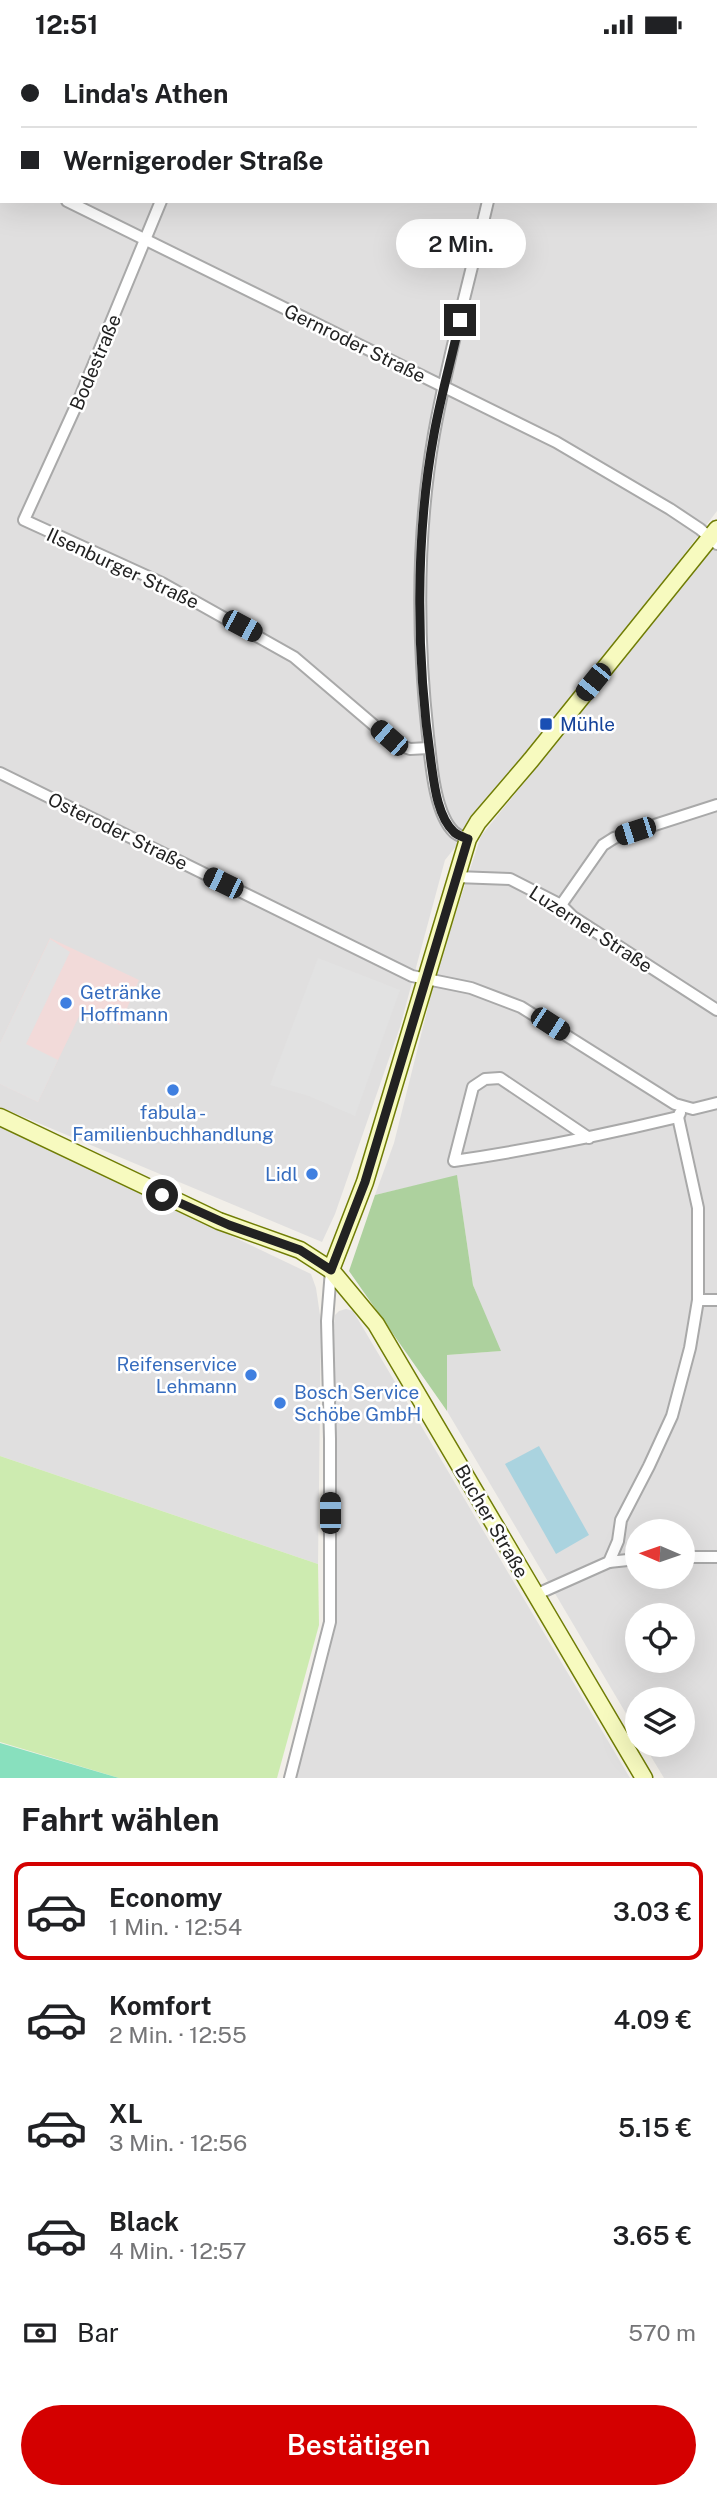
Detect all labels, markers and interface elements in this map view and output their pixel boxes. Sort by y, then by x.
text: 12:51 [35,9,98,40]
text: Linda's Athen [63,78,228,109]
text: Wernigeroder Straße [63,145,324,176]
callout: 2 Min. [395,219,525,267]
text: 2 Min. [428,230,494,257]
street label: Gernroder Straße [281,299,429,387]
route end [444,304,476,336]
street label: Bodestraße [65,311,125,413]
street label: Ilsenburger Straße [43,523,203,613]
car [219,607,266,645]
car [572,659,615,705]
place label: Mühle [560,713,615,735]
car [367,716,412,760]
marker: Mühle [538,716,554,732]
street label: Osteroder Straße [45,788,191,874]
car [612,815,659,847]
car [200,864,247,902]
street label: Luzerner Straße [525,881,657,977]
place label: Getränke Hoffmann [80,981,168,1025]
marker: Getränke Hoffmann [58,995,74,1011]
car [527,1004,574,1044]
marker: fabula - Familienbuchhandlung [165,1082,181,1098]
place label: fabula - Familienbuchhandlung [72,1101,274,1145]
place label: Lidl [265,1163,298,1185]
marker: Lidl [304,1166,320,1182]
route start [146,1179,178,1211]
place label: Reifenservice Lehmann [117,1353,237,1397]
marker: Reifenservice Lehmann [243,1367,259,1383]
place label: Bosch Service Schöbe GmbH [294,1381,421,1425]
marker: Bosch Service Schöbe GmbH [272,1395,288,1411]
street label: Bucher Straße [451,1460,533,1582]
car [320,1492,341,1534]
north arrow [625,1519,695,1589]
map controls [625,1519,695,1757]
button: locate [625,1603,695,1673]
button: layers [625,1687,695,1757]
text: Fahrt wählen [21,1801,220,1838]
icon: car [25,1880,88,1943]
text: Economy [109,1882,222,1913]
text: 3.03 € [613,1896,692,1927]
text: 1 Min. · 12:54 [109,1913,242,1940]
icon: car [25,1988,88,2051]
text: Komfort [109,1990,211,2021]
text: 4.09 € [613,2004,692,2035]
text: 2 Min. · 12:55 [109,2021,247,2048]
icon: car [25,2096,88,2159]
text: XL [109,2098,143,2129]
text: 5.15 € [618,2112,692,2143]
text: 3 Min. · 12:56 [109,2129,247,2156]
icon: car [25,2204,88,2267]
text: Black [109,2206,179,2237]
text: 3.65 € [612,2220,692,2251]
text: 4 Min. · 12:57 [109,2237,247,2264]
icon: cash [21,2314,59,2352]
text: Bar [77,2317,119,2348]
text: 570 m [628,2319,696,2346]
button: Bestätigen [21,2405,696,2485]

